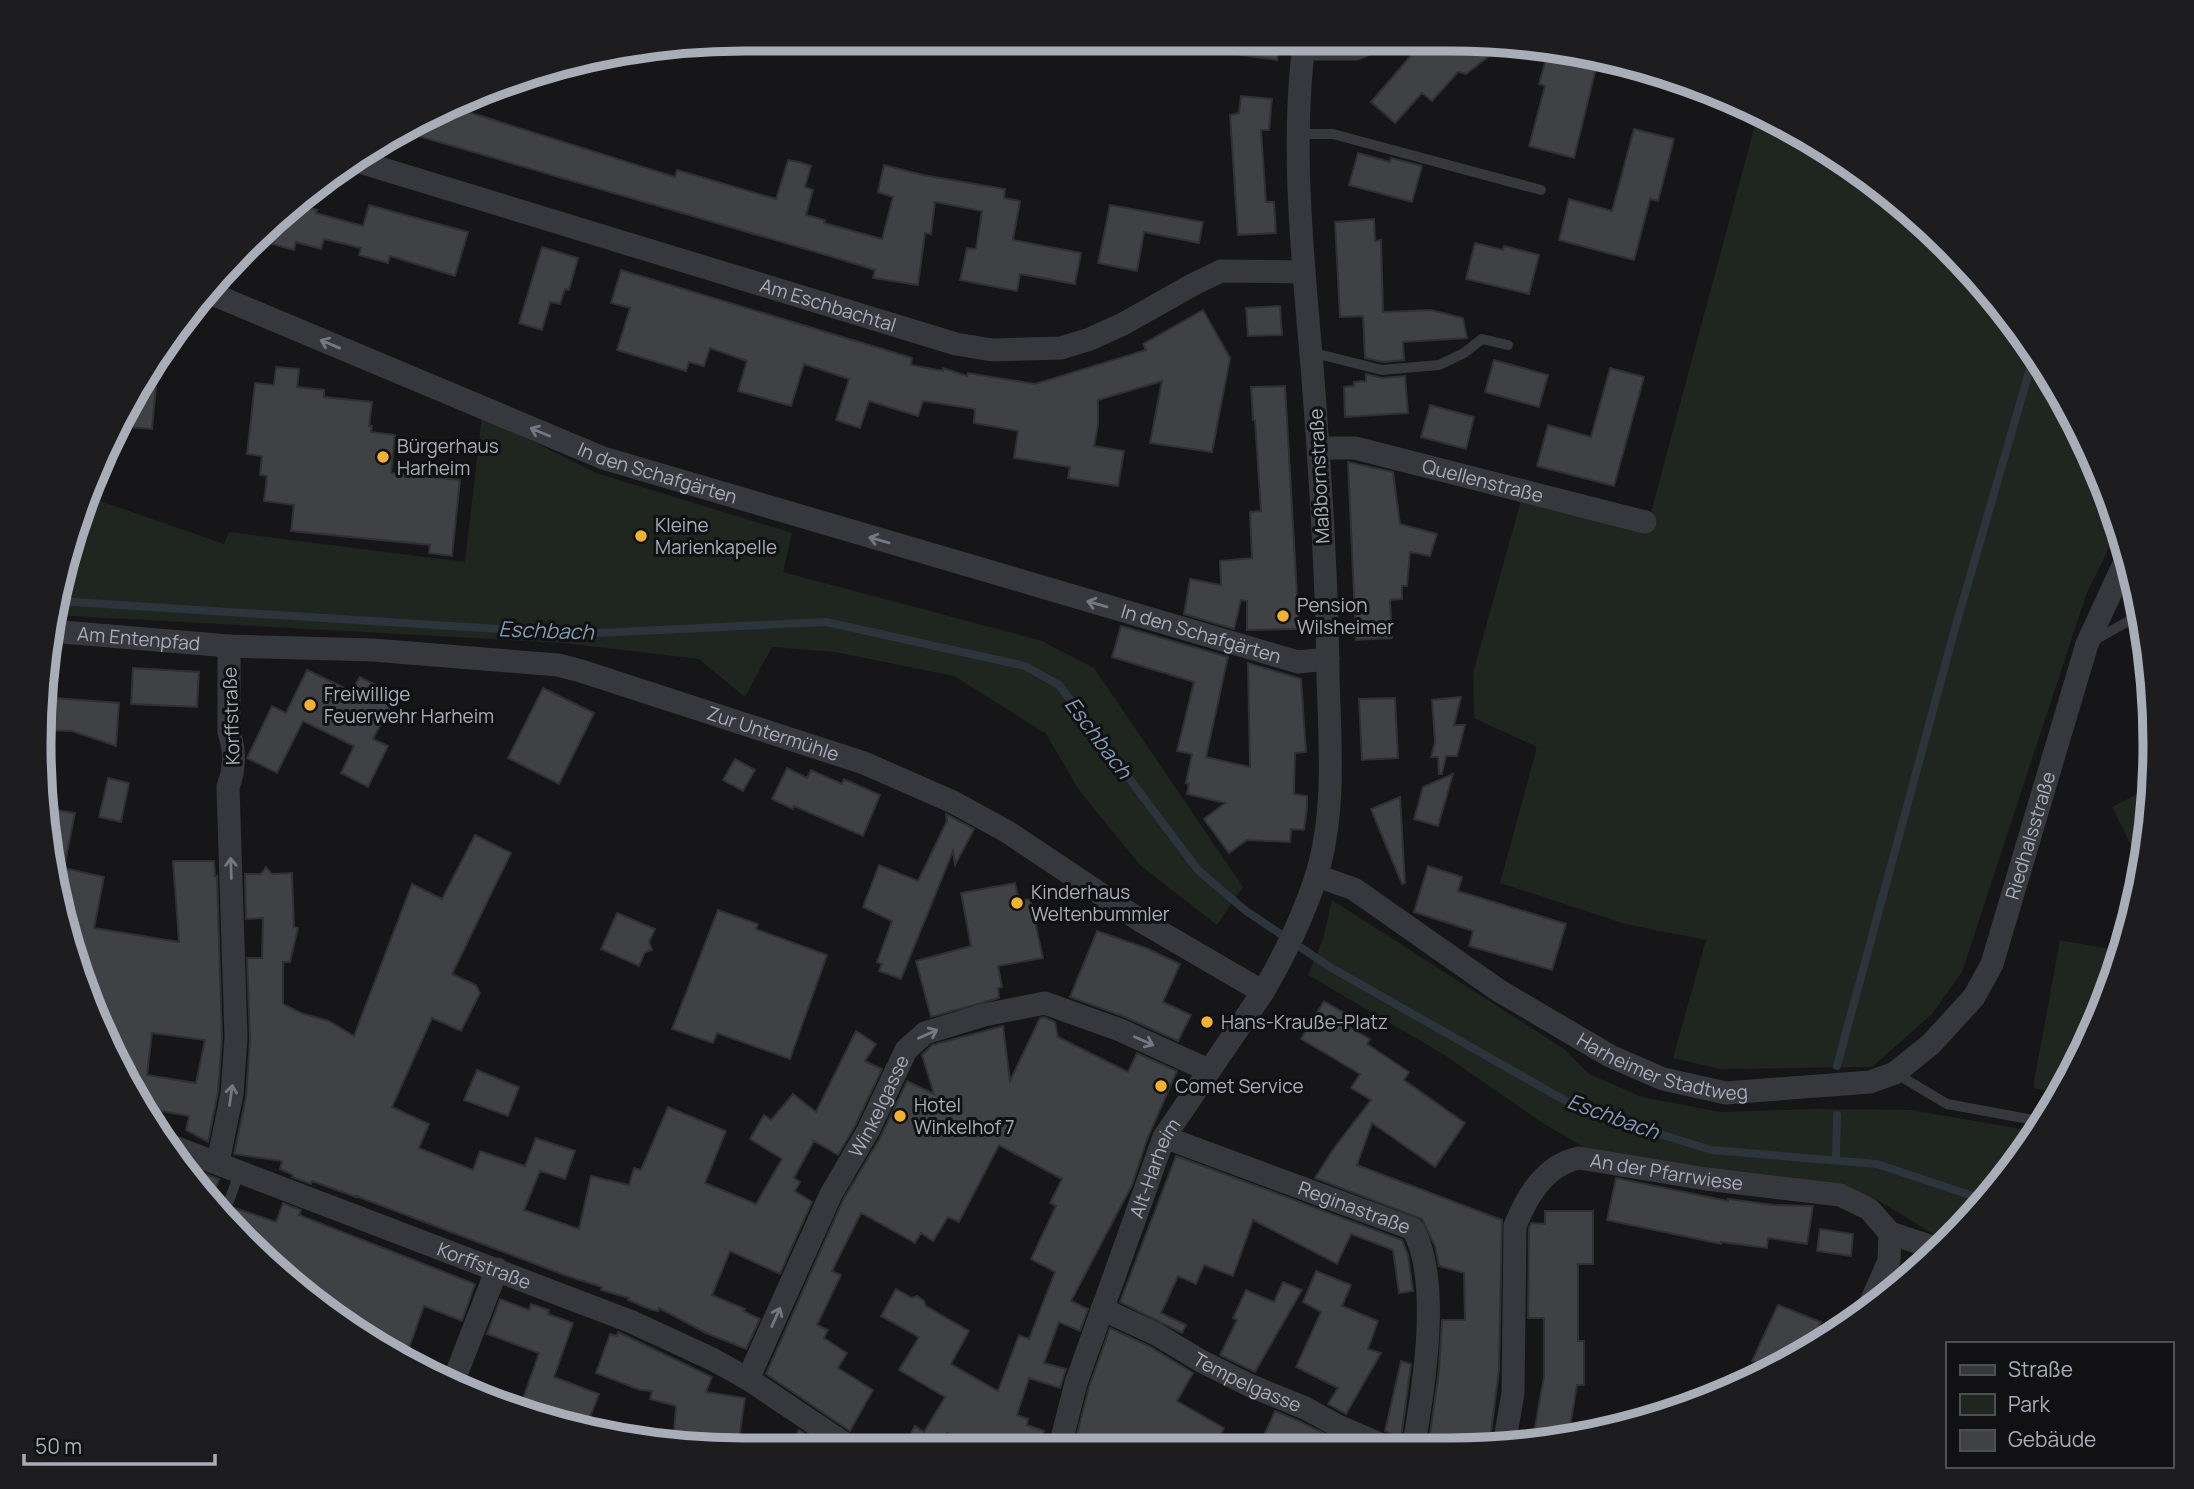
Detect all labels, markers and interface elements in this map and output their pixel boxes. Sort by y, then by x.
street label: Am Eschbachtal [757,272,899,338]
one-way arrow [320,337,341,350]
street label: Maßbornstraße [1302,408,1336,544]
one-way arrow [530,424,552,437]
place label: Bürgerhaus Harheim [397,433,499,481]
street label: In den Schafgärten [574,436,740,510]
marker: Bürgerhaus Harheim [375,449,391,465]
street label: Quellenstraße [1419,453,1546,509]
place label: Kleine Marienkapelle [655,512,777,560]
marker: Kleine Marienkapelle [633,528,649,544]
one-way arrow [868,533,890,546]
place label: Pension Wilsheimer [1297,592,1394,640]
one-way arrow [1086,596,1108,609]
street label: In den Schafgärten [1118,598,1284,669]
marker: Pension Wilsheimer [1275,608,1291,624]
water label: Eschbach [498,614,596,646]
street label: Am Entenpfad [76,620,201,657]
street label: Korffstraße [216,666,246,766]
place label: Freiwillige Feuerwehr Harheim [324,681,494,729]
water label: Eschbach [1059,691,1140,785]
marker: Freiwillige Feuerwehr Harheim [302,697,318,713]
street label: Zur Untermühle [704,700,843,767]
street label: Riedhalsstraße [1999,768,2061,903]
one-way arrow [224,857,238,880]
place label: Kinderhaus Weltenbummler [1031,879,1170,927]
marker: Kinderhaus Weltenbummler [1009,895,1025,911]
place label: Hans-Krauße-Platz [1221,1009,1388,1035]
marker: Hans-Krauße-Platz [1199,1014,1215,1030]
street label: Harheimer Stadtweg [1572,1026,1749,1106]
one-way arrow [917,1027,938,1040]
one-way arrow [1133,1035,1154,1048]
street label: Winkelgasse [842,1051,915,1162]
place label: Comet Service [1175,1073,1304,1099]
marker: Comet Service [1153,1078,1169,1094]
one-way arrow [225,1084,238,1107]
water label: Eschbach [1564,1087,1664,1146]
place label: Hotel Winkelhof 7 [914,1092,1015,1140]
marker: Hotel Winkelhof 7 [892,1108,908,1124]
street label: Alt-Harheim [1123,1113,1186,1222]
street label: An der Pfarrwiese [1588,1147,1745,1196]
street label: Reginastraße [1295,1175,1414,1240]
street label: Korffstraße [434,1236,535,1295]
one-way arrow [770,1307,783,1328]
legend [1946,1342,2173,1468]
street label: Tempelgasse [1188,1346,1305,1418]
text: Straße [2008,1355,2073,1383]
text: Park [2008,1390,2050,1418]
scale bar [24,1422,215,1466]
text: Gebäude [2008,1425,2096,1453]
text: 50 m [35,1432,82,1460]

